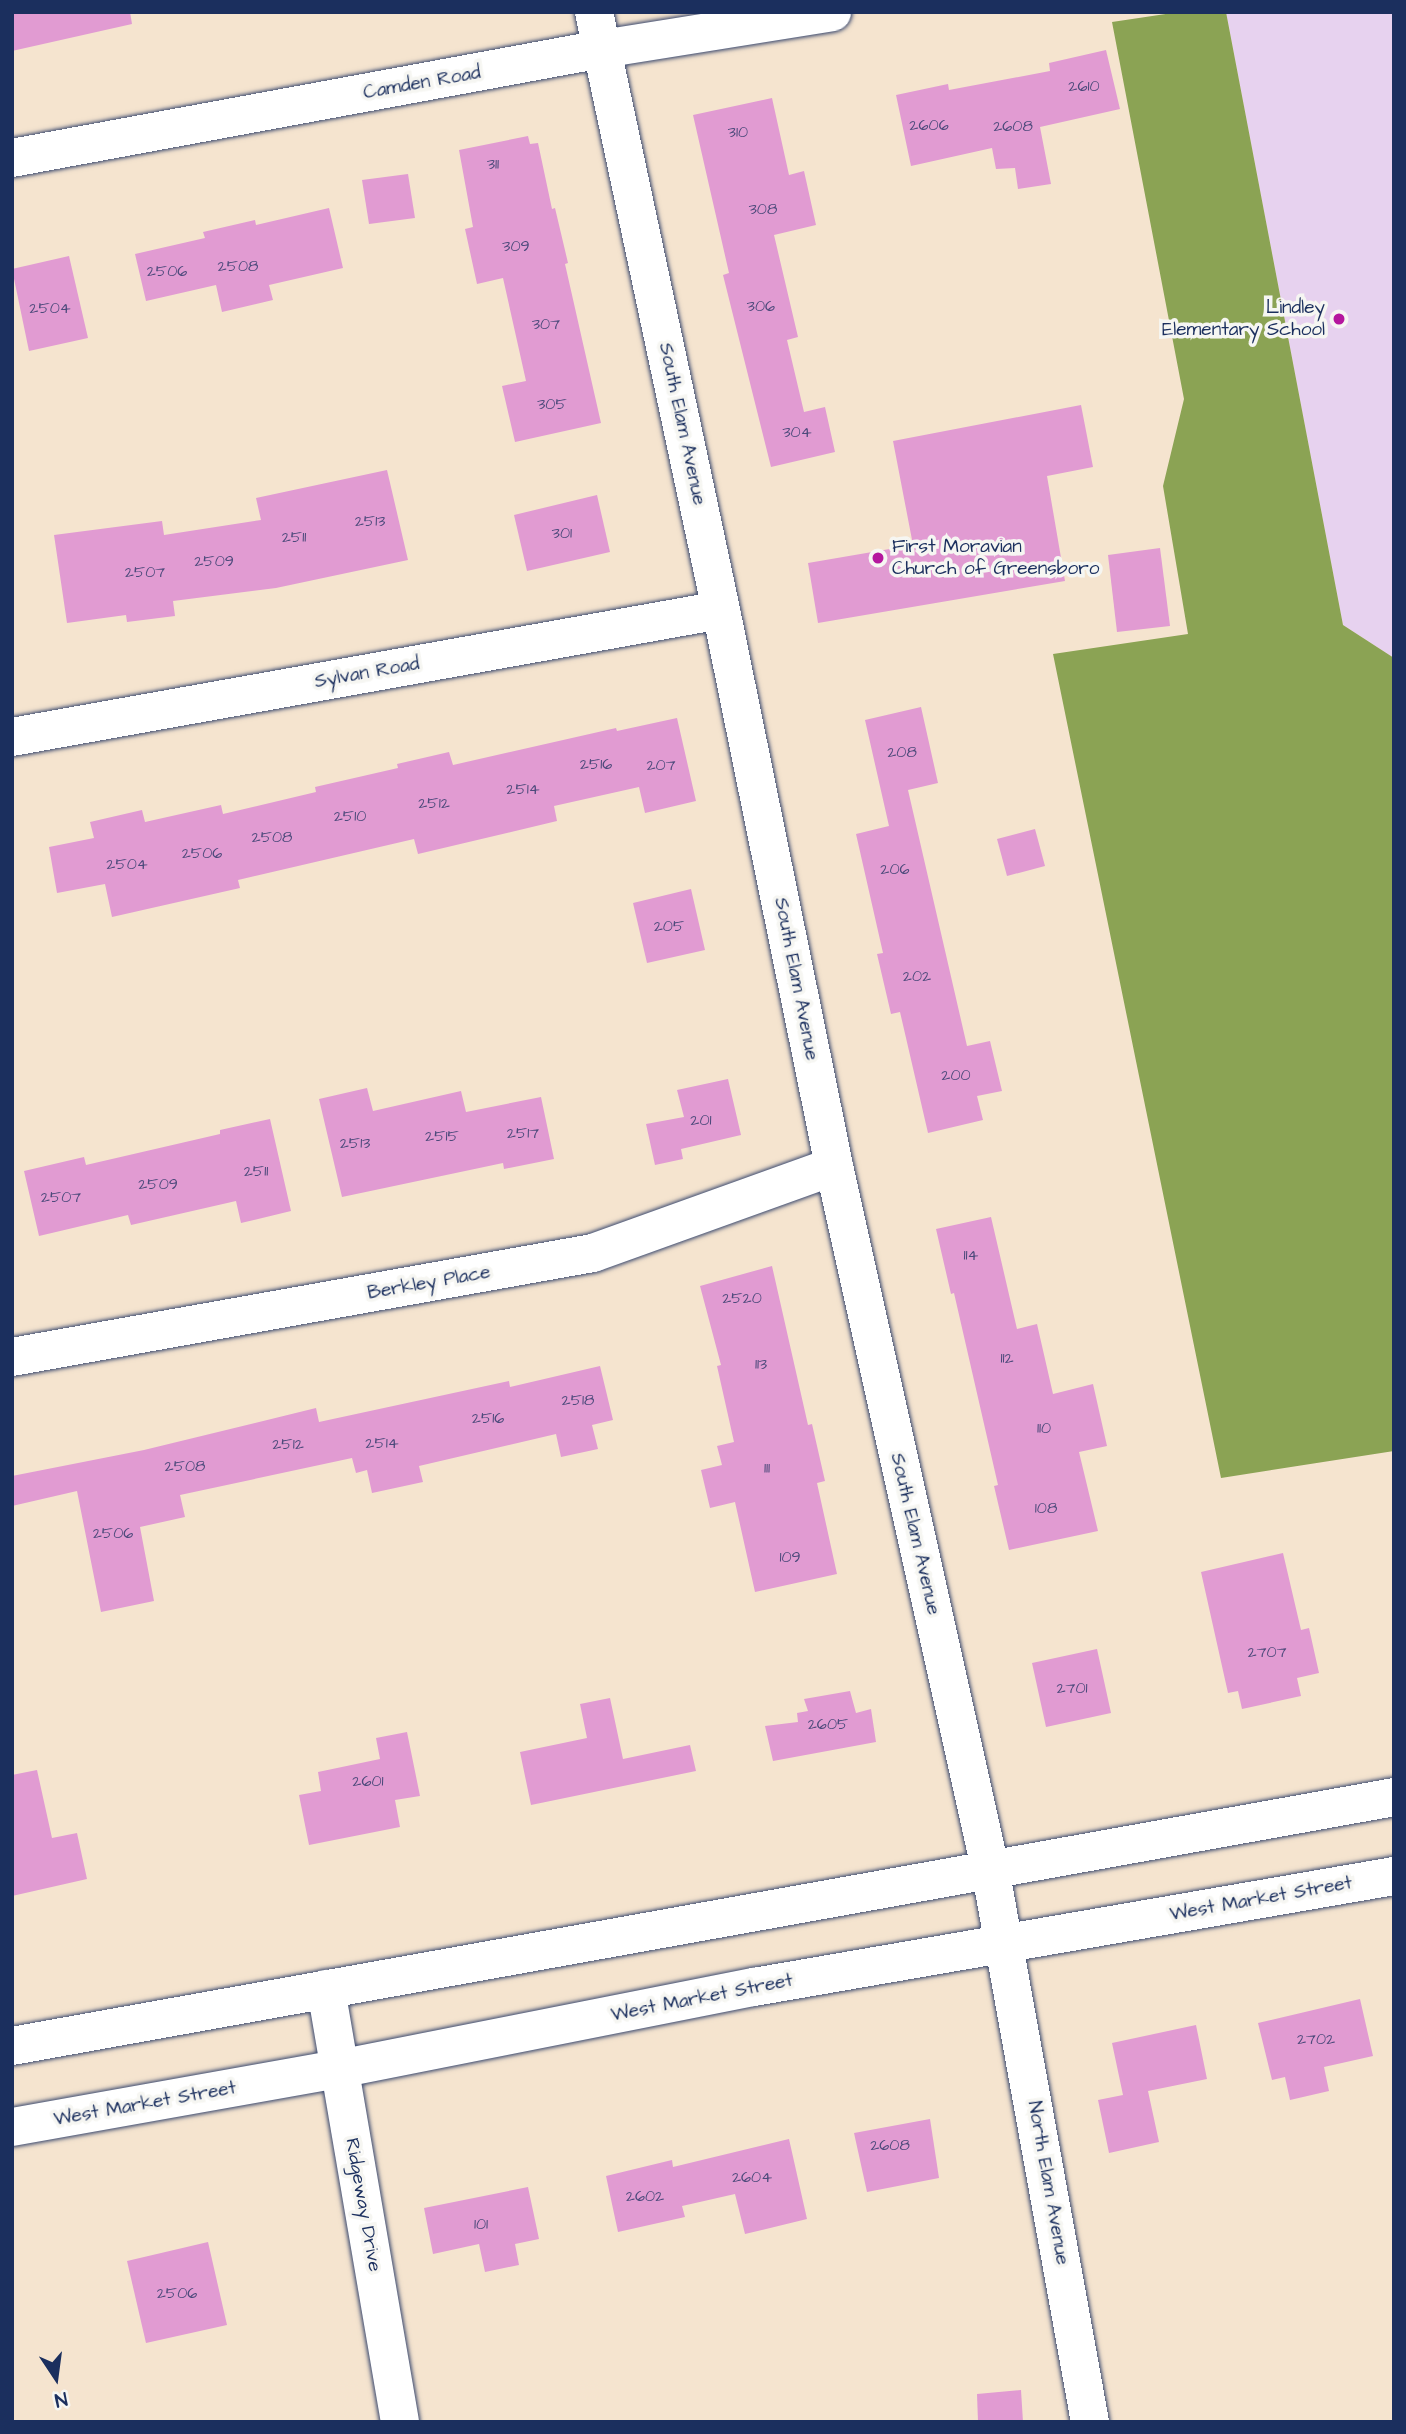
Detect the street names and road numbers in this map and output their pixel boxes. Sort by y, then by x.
street label: Camden Road [362,61,482,105]
street label: South Elam Avenue [654,341,710,507]
street label: Sylvan Road [313,653,421,693]
street label: South Elam Avenue [769,896,823,1062]
street label: Berkley Place [366,1261,492,1305]
street label: South Elam Avenue [885,1451,945,1617]
street label: West Market Street [1168,1872,1354,1926]
street label: West Market Street [609,1969,795,2027]
street label: West Market Street [52,2077,238,2131]
street label: North Elam Avenue [1022,2099,1074,2267]
street label: Ridgeway Drive [340,2136,386,2274]

